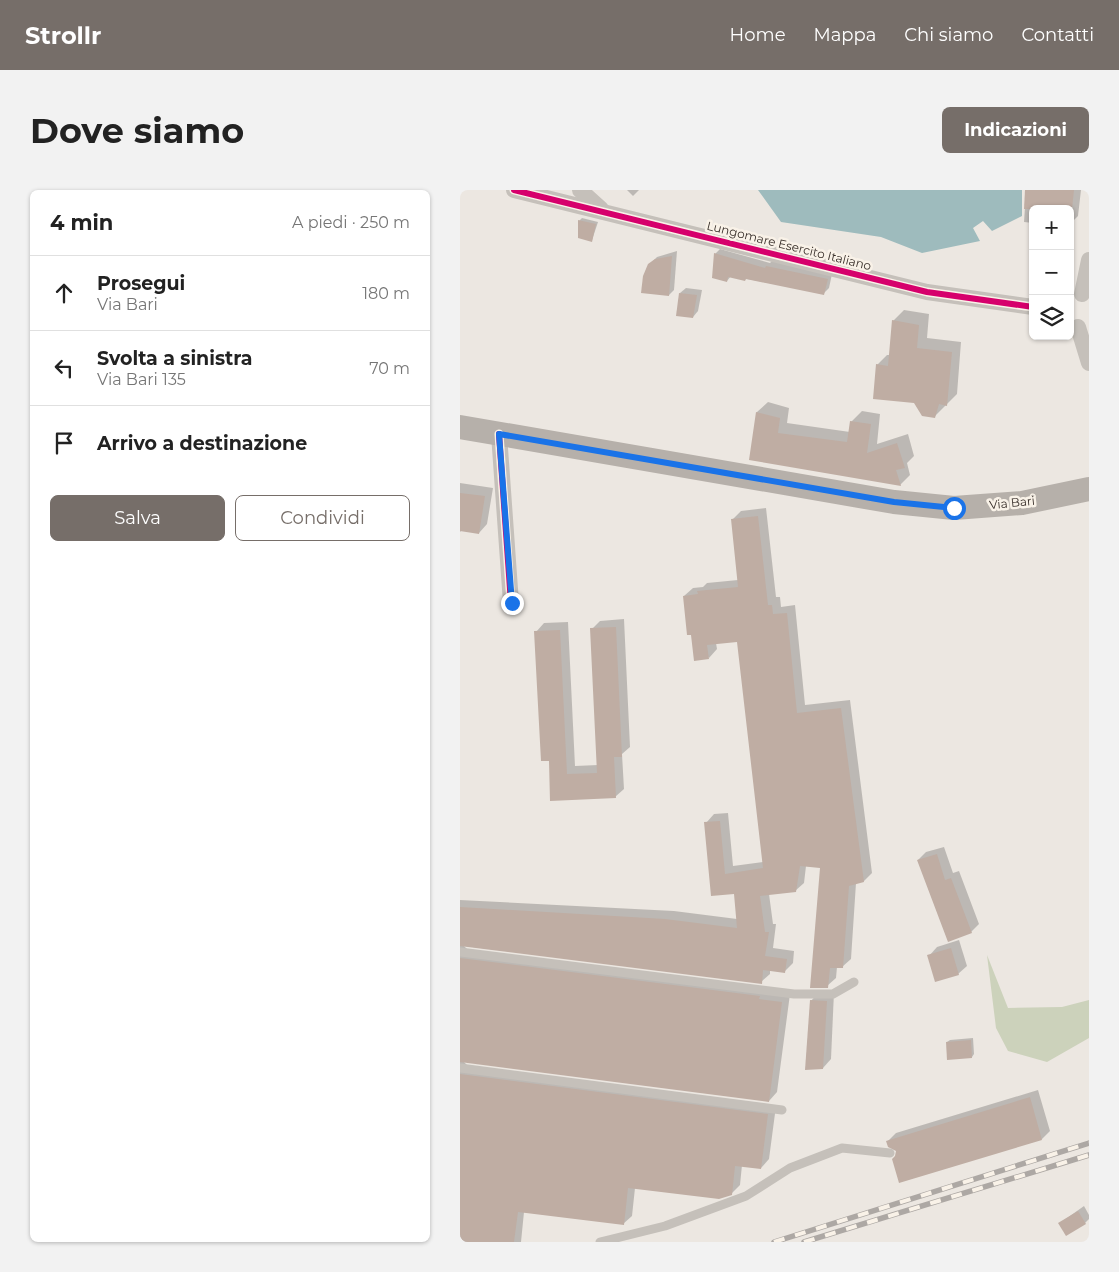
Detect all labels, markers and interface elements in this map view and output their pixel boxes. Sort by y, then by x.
text: Strollr [25,21,101,50]
text: Home [730,24,786,46]
text: Mappa [814,24,876,46]
text: Chi siamo [904,24,993,46]
text: Contatti [1021,24,1094,46]
button: Indicazioni [942,107,1089,153]
text: Dove siamo [30,109,244,152]
map controls [1029,205,1074,340]
button: + [1029,205,1074,250]
text: 4 min [50,210,113,235]
text: A piedi · 250 m [292,213,410,232]
street label: Lungomare Esercito Italiano [705,218,873,273]
button: − [1029,250,1074,295]
text: Prosegui [97,272,185,295]
icon: ahead [50,279,78,307]
text: 180 m [362,284,410,303]
text: Via Bari [97,295,158,314]
button: layers [1029,295,1074,340]
text: Svolta a sinistra [97,347,252,370]
icon: left [50,354,78,382]
text: 70 m [369,359,410,378]
text: Via Bari 135 [97,370,186,389]
icon: arrive [50,429,78,457]
text: Arrivo a destinazione [97,432,307,455]
street label: Via Bari [988,493,1035,512]
button: Salva [50,495,225,541]
button: Condividi [235,495,410,541]
route start [943,497,966,520]
route end [501,592,524,615]

